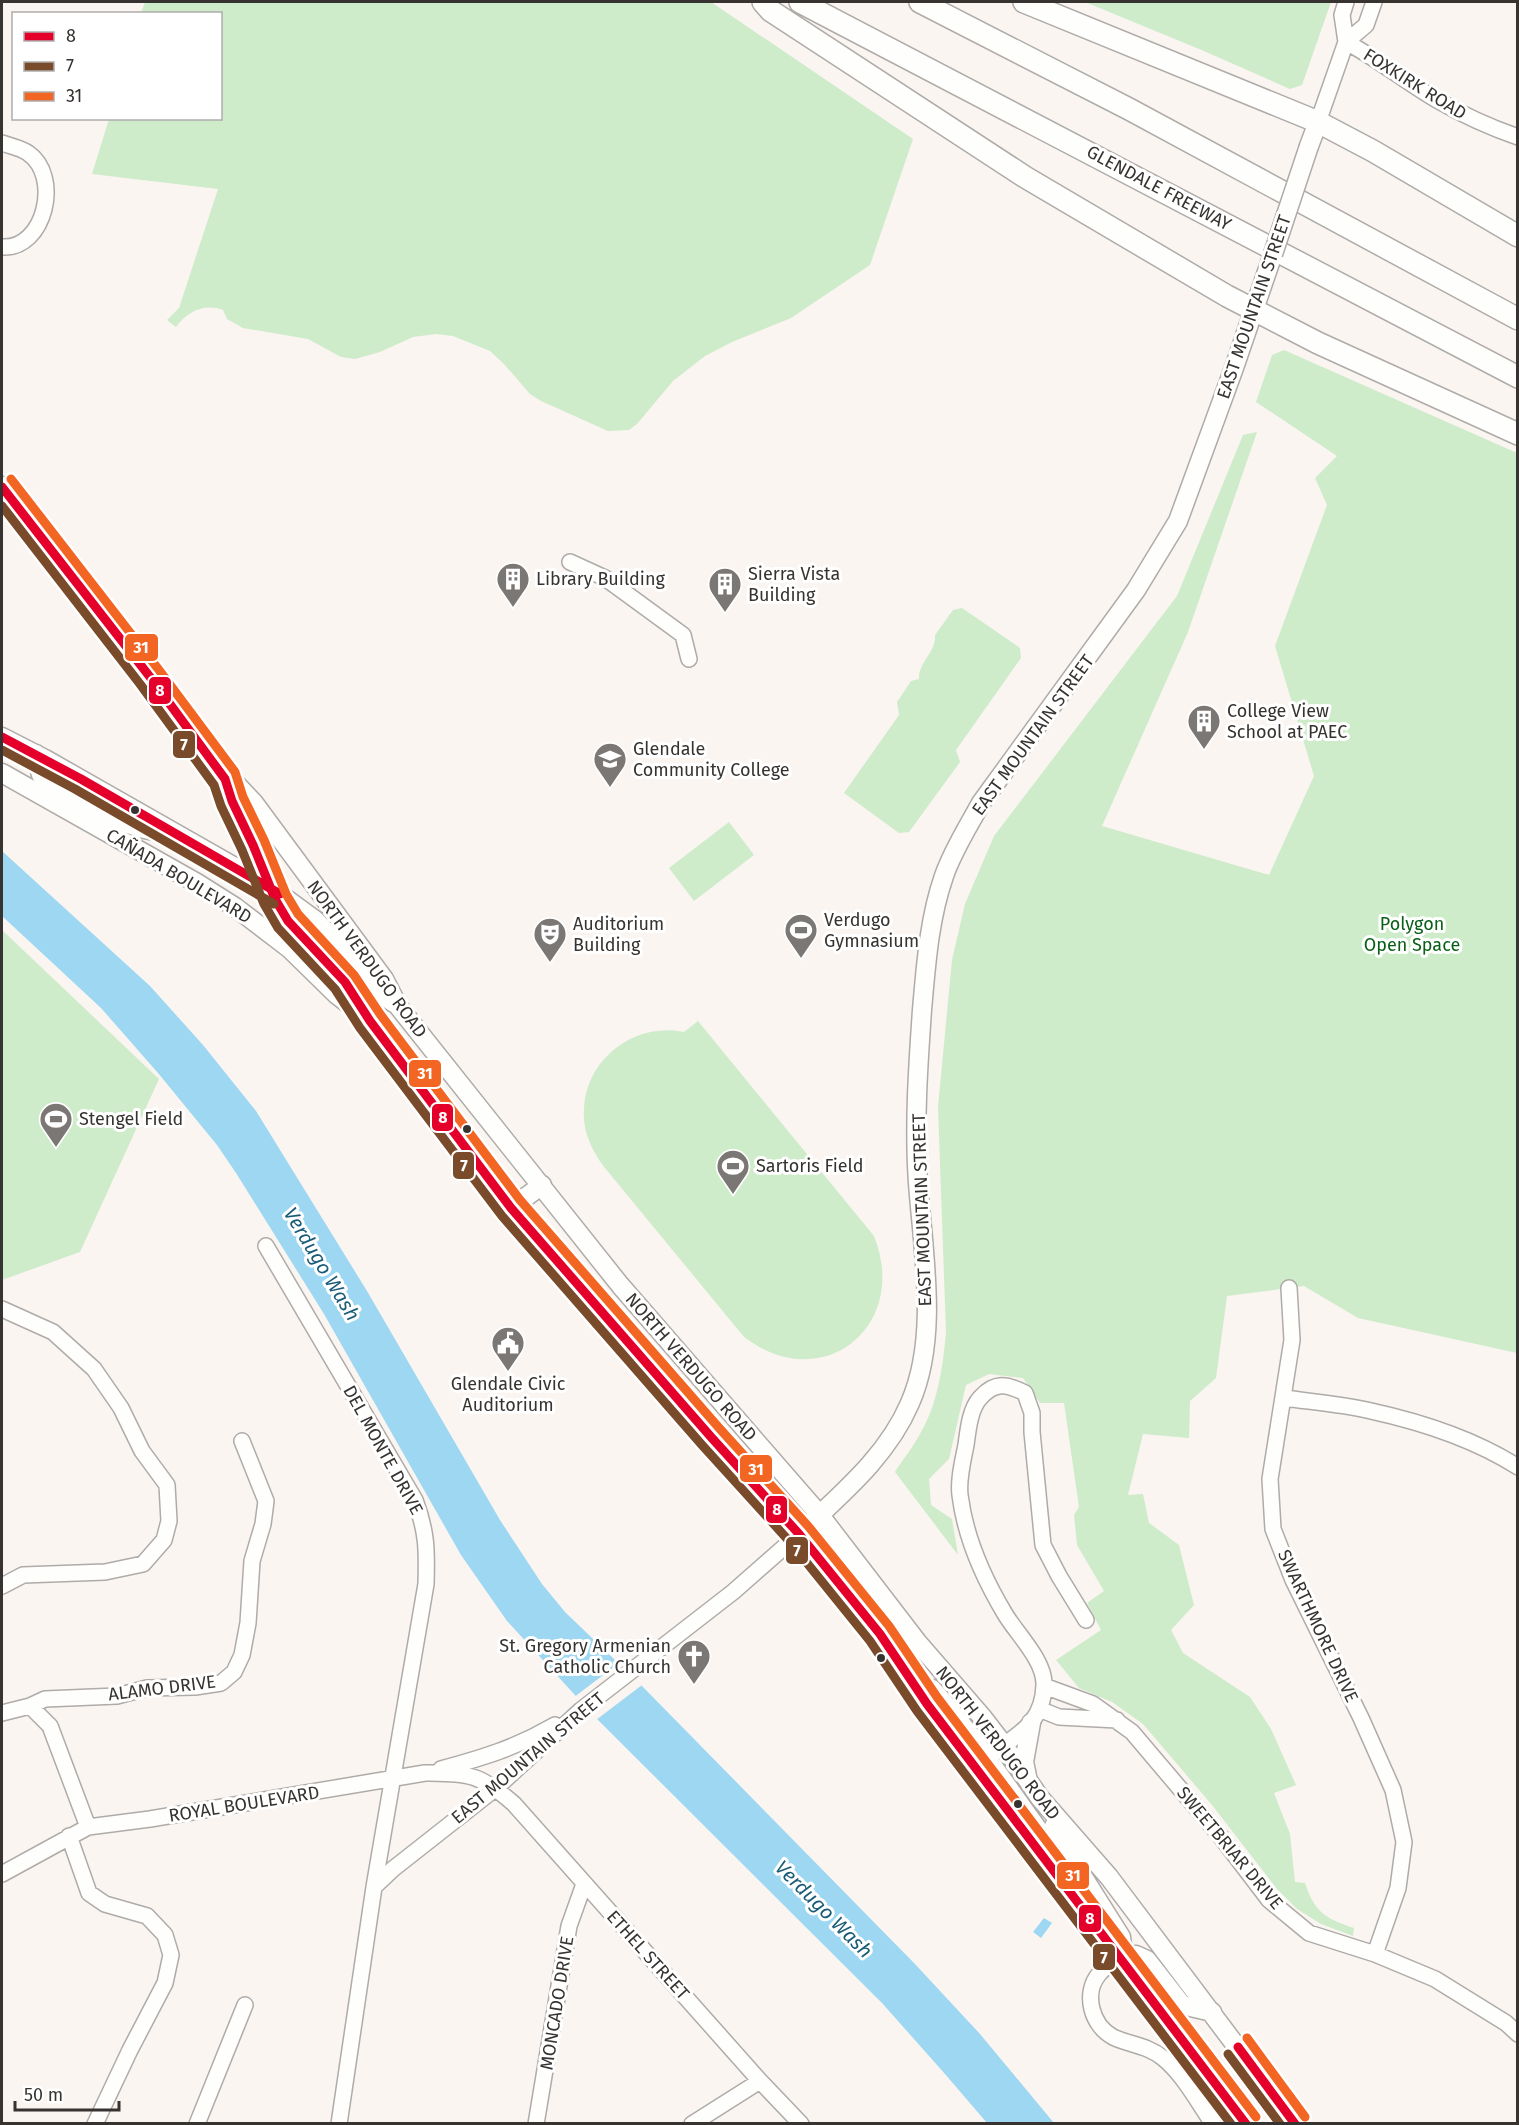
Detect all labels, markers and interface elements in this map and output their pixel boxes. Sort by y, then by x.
legend [12,12,222,120]
text: 8 [66,25,76,47]
street label: FOXKIRK ROAD [1359,44,1471,124]
text: 7 [66,55,74,77]
text: 31 [66,85,82,107]
street label: GLENDALE FREEWAY [1083,141,1235,235]
street label: EAST MOUNTAIN STREET [1212,211,1296,402]
building icon: Library Building [495,561,531,608]
place label: Sierra Vista Building [748,563,840,606]
building icon: Sierra Vista Building [707,566,743,613]
place label: Library Building [536,568,665,590]
line badge: 31 [124,633,159,662]
text: 31 [132,638,149,657]
street label: EAST MOUNTAIN STREET [967,650,1099,820]
line badge: 8 [148,676,172,705]
text: 8 [155,681,165,700]
place label: College View School at PAEC [1227,700,1347,743]
building icon: College View School at PAEC [1186,703,1222,750]
line badge: 7 [172,730,196,759]
text: 7 [180,735,188,754]
place label: Glendale Community College [633,738,790,781]
school or university icon: Glendale Community College [592,741,628,788]
unlabelled marker [129,804,141,816]
street label: CAÑADA BOULEVARD [102,823,256,928]
street label: NORTH VERDUGO ROAD [303,876,431,1042]
place label: Verdugo Gymnasium [824,909,919,952]
sports icon: Verdugo Gymnasium [783,912,819,959]
place label: Auditorium Building [573,913,664,956]
park label: Polygon Open Space [1364,913,1460,956]
theatre icon: Auditorium Building [532,916,568,963]
line badge: 31 [408,1059,442,1088]
text: 31 [416,1064,433,1083]
sports icon: Stengel Field [38,1101,74,1148]
line badge: 8 [431,1103,454,1132]
place label: Stengel Field [79,1108,183,1130]
text: 8 [438,1108,448,1127]
street label: EAST MOUNTAIN STREET [908,1112,936,1307]
unlabelled marker [461,1123,473,1135]
sports icon: Sartoris Field [715,1148,751,1195]
line badge: 7 [452,1151,475,1180]
place label: Sartoris Field [756,1155,864,1177]
text: 7 [460,1156,468,1175]
water label: Verdugo Wash [279,1203,365,1325]
street label: NORTH VERDUGO ROAD [621,1288,761,1446]
public building icon: Glendale Civic Auditorium [490,1325,526,1372]
place label: Glendale Civic Auditorium [451,1373,566,1416]
street label: DEL MONTE DRIVE [338,1381,428,1519]
line badge: 31 [739,1454,773,1483]
text: 31 [747,1460,764,1479]
line badge: 8 [765,1495,788,1524]
text: 8 [772,1500,782,1519]
line badge: 7 [785,1536,809,1565]
text: 7 [793,1541,801,1560]
street label: SWARTHMORE DRIVE [1273,1546,1363,1706]
place label: St. Gregory Armenian Catholic Church [499,1635,671,1678]
church icon: St. Gregory Armenian Catholic Church [676,1638,712,1685]
unlabelled marker [875,1652,887,1664]
street label: NORTH VERDUGO ROAD [931,1662,1065,1824]
street label: ALAMO DRIVE [107,1670,217,1706]
street label: EAST MOUNTAIN STREET [447,1687,610,1829]
street label: ROYAL BOULEVARD [167,1781,321,1827]
street label: SWEETBRIAR DRIVE [1172,1782,1288,1914]
unlabelled marker [1012,1798,1024,1810]
water label: Verdugo Wash [770,1855,878,1963]
line badge: 31 [1056,1861,1090,1890]
text: 31 [1064,1866,1081,1885]
line badge: 8 [1078,1904,1102,1933]
street label: ETHEL STREET [602,1906,694,2005]
text: 8 [1085,1909,1095,1928]
street label: MONCADO DRIVE [536,1935,578,2071]
line badge: 7 [1092,1943,1116,1971]
text: 7 [1100,1948,1108,1967]
scale bar [15,2074,118,2112]
text: 50 m [24,2084,63,2106]

